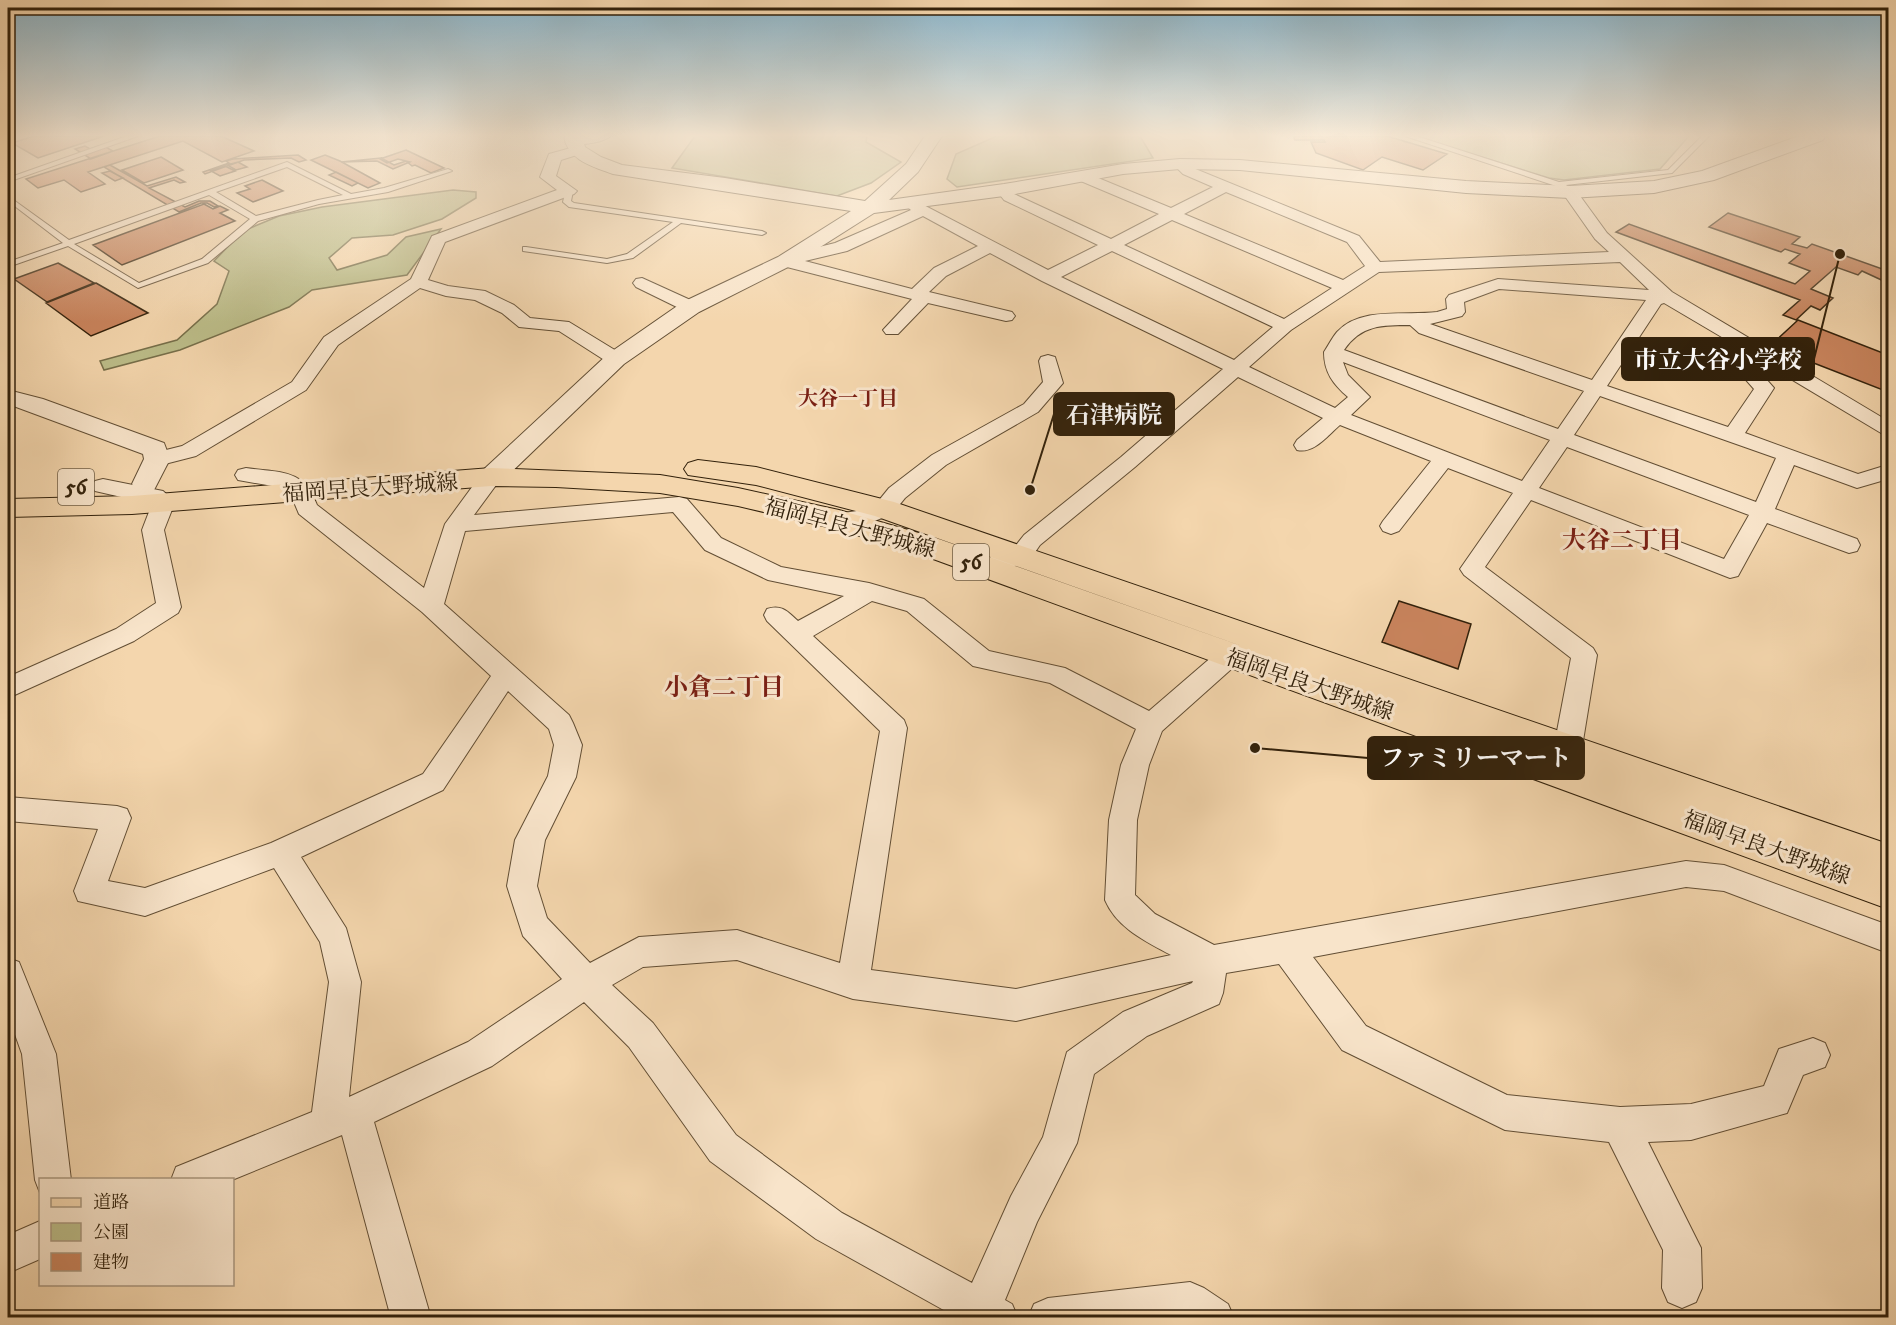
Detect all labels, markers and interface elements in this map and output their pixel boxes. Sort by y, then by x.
callout: 市立大谷小学校 [1622,338,1814,380]
text: 市立大谷小学校 [1634,346,1802,376]
district label: 大谷一丁目 [798,387,898,412]
callout: 石津病院 [1054,393,1174,435]
text: 石津病院 [1066,401,1162,431]
road number: 56 [58,469,94,505]
street label: 福岡早良大野城線 [281,469,459,508]
street label: 福岡早良大野城線 [761,493,938,564]
district label: 大谷二丁目 [1562,526,1682,556]
road number: 56 [953,544,989,580]
street label: 福岡早良大野城線 [1222,644,1397,727]
district label: 小倉二丁目 [664,673,784,703]
callout: ファミリーマート [1368,737,1584,779]
text: ファミリーマート [1380,744,1572,774]
street label: 福岡早良大野城線 [1679,806,1854,891]
legend [39,1178,234,1286]
text: 道路 [93,1192,129,1214]
text: 公園 [93,1222,129,1244]
text: 建物 [93,1252,129,1274]

